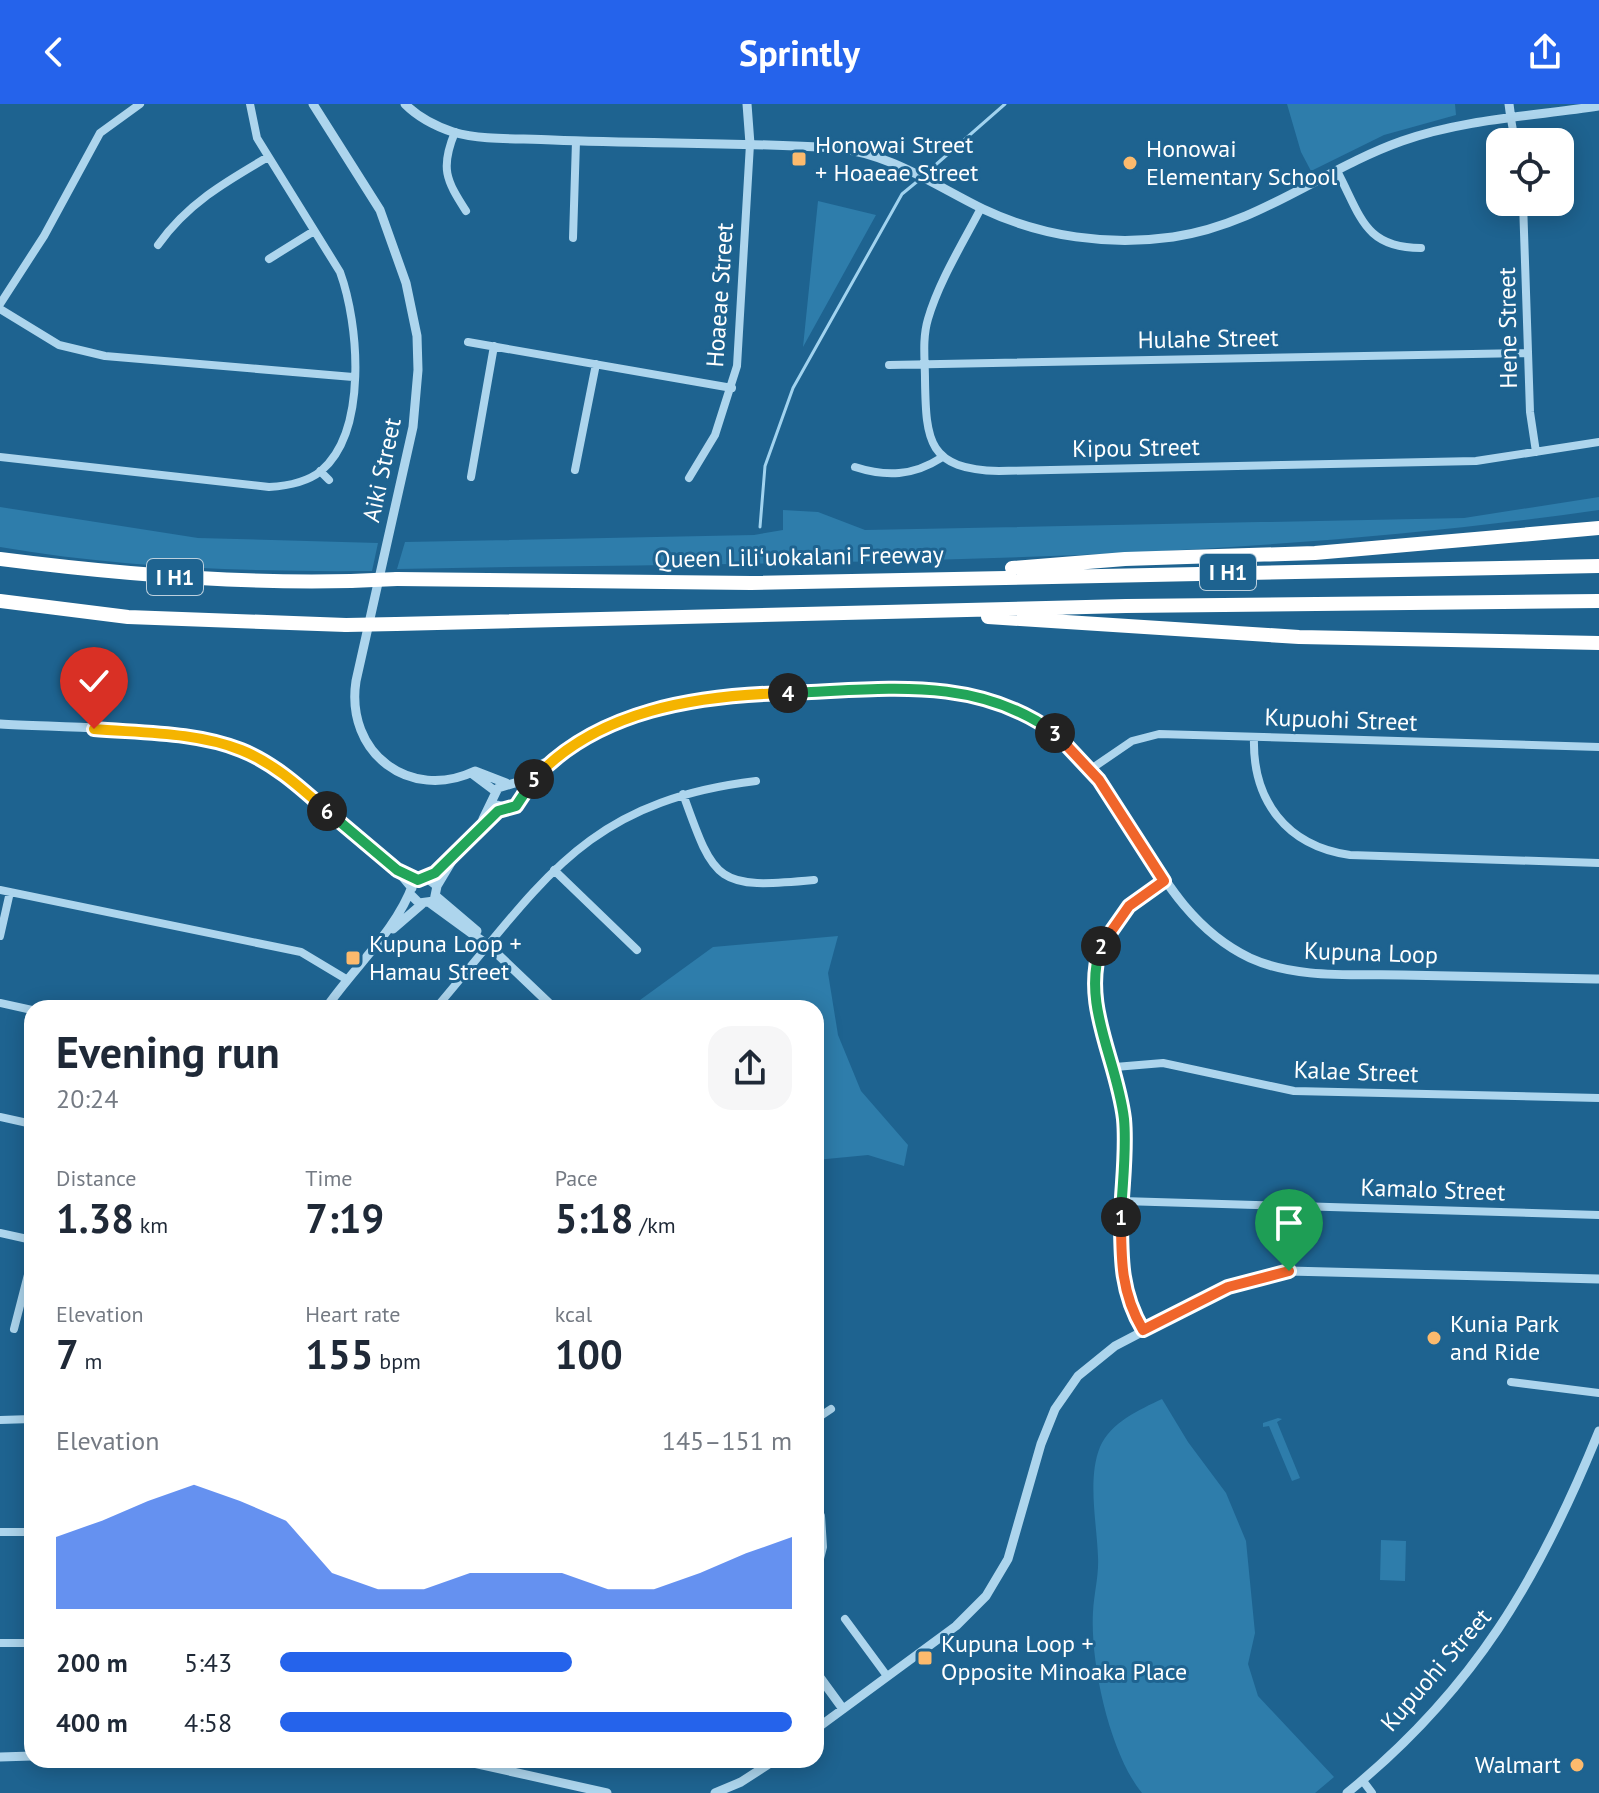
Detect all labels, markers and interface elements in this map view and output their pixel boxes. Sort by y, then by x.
text: Sprintly [739,29,860,76]
icon: back [32,30,76,74]
icon: share [1523,30,1567,74]
map controls [1486,128,1574,216]
button: locate [1486,128,1574,216]
place label: Honowai Street + Hoaeae Street [815,129,978,188]
place label: Honowai Elementary School [1146,133,1337,192]
marker: Honowai Street + Hoaeae Street [790,150,808,168]
marker: Honowai Elementary School [1121,154,1139,172]
street label: Hoaeae Street [699,222,740,368]
street label: Hene Street [1491,267,1524,389]
street label: Hulahe Street [1137,322,1279,355]
street label: Aiki Street [355,415,408,525]
street label: Kipou Street [1072,431,1200,464]
street label: Queen Liliʻuokalani Freeway [654,538,944,575]
road number: I H1 [1200,554,1256,590]
road number: I H1 [147,559,203,595]
pin [60,647,128,729]
icon: check [72,659,116,703]
pin: 4 [768,673,808,713]
text: 4 [782,679,794,707]
street label: Kupuohi Street [1264,701,1418,738]
pin: 3 [1035,713,1075,753]
text: 3 [1049,719,1061,747]
pin: 5 [514,759,554,799]
text: 5 [528,765,540,793]
pin: 6 [307,791,347,831]
text: 6 [321,797,333,825]
pin: 2 [1081,926,1121,966]
place label: Kupuna Loop + Hamau Street [369,928,522,987]
text: 2 [1095,932,1107,960]
street label: Kupuna Loop [1304,935,1439,970]
marker: Kupuna Loop + Hamau Street [344,949,362,967]
text: Evening run [56,1023,280,1080]
button: share [708,1026,792,1110]
street label: Kalae Street [1293,1054,1419,1089]
text: 20:24 [56,1082,118,1115]
text: Distance [56,1164,137,1192]
text: Time [305,1164,352,1192]
text: Pace [555,1164,598,1192]
street label: Kamalo Street [1360,1171,1506,1208]
pin [1255,1189,1323,1271]
text: 1.38 [56,1192,134,1244]
text: 7:19 [305,1192,384,1244]
text: 5:18 [555,1192,633,1244]
pin: 1 [1101,1197,1141,1237]
icon: arrive [1267,1201,1311,1245]
text: 1 [1115,1203,1127,1231]
text: km [134,1211,168,1239]
text: /km [633,1211,676,1239]
text: Elevation [56,1300,144,1328]
text: Heart rate [305,1300,400,1328]
text: kcal [555,1300,592,1328]
place label: Kunia Park and Ride [1450,1308,1559,1367]
text: 7 [56,1328,79,1380]
text: 155 [305,1328,373,1380]
text: 100 [555,1328,623,1380]
marker: Kunia Park and Ride [1425,1329,1443,1347]
text: m [79,1347,102,1375]
text: bpm [373,1347,421,1375]
text: Elevation [56,1424,160,1457]
text: 145–151 m [662,1424,792,1457]
street label: Kupuohi Street [1374,1602,1497,1738]
place label: Kupuna Loop + Opposite Minoaka Place [941,1628,1187,1687]
text: 200 m [56,1646,128,1679]
text: 5:43 [184,1646,232,1679]
marker: Kupuna Loop + Opposite Minoaka Place [916,1649,934,1667]
text: 400 m [56,1706,128,1739]
text: 4:58 [184,1706,232,1739]
place label: Walmart [1475,1749,1561,1780]
marker: Walmart [1568,1756,1586,1774]

